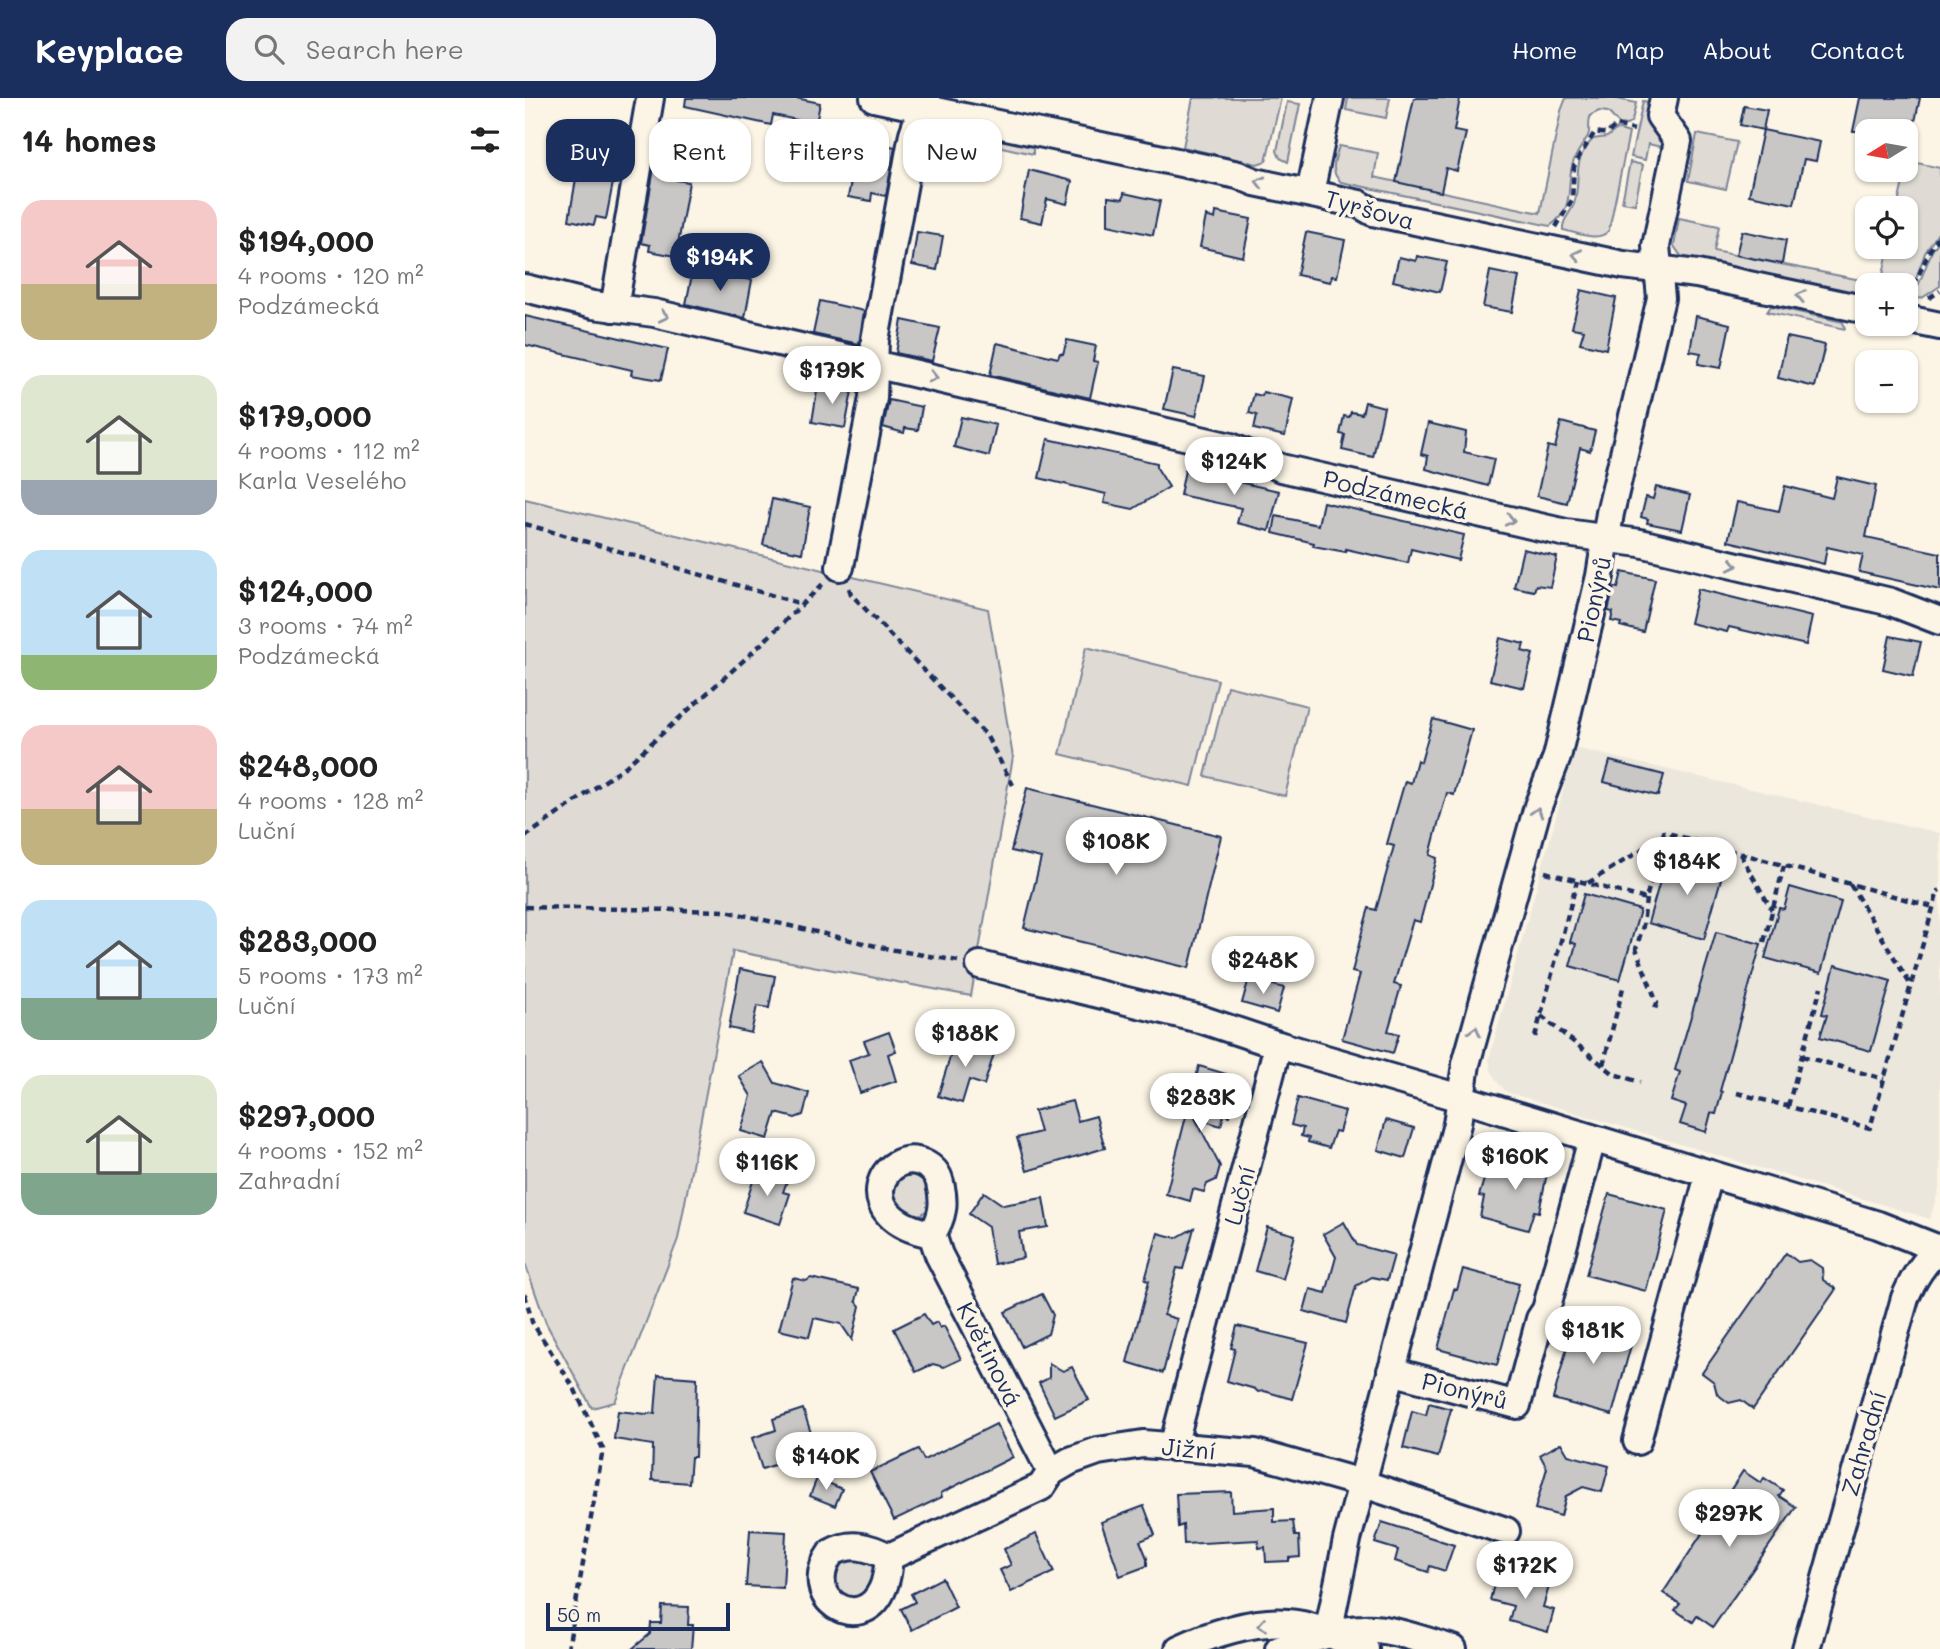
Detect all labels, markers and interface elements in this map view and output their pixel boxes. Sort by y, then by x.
search box [226,18,716,81]
text: Keyplace [35,28,184,71]
icon: search [250,30,288,68]
text: Search here [306,32,464,66]
text: Home [1512,34,1577,65]
text: Map [1615,34,1664,65]
text: About [1702,34,1772,65]
text: Contact [1810,34,1905,65]
chip: Buy [546,119,635,182]
chip: Rent [649,119,751,182]
chip: Filters [765,119,889,182]
chip: New [903,119,1002,182]
north arrow [1855,119,1918,182]
map controls [1855,119,1918,413]
text: 14 homes [21,120,157,160]
icon: filters [466,121,504,159]
one-way arrow [1254,176,1266,190]
street label: Tyršova [1322,182,1418,236]
button: locate [1855,196,1918,259]
text: $194,000 [238,220,374,260]
icon: home [77,228,161,312]
pin: $194K [671,234,769,293]
text: $194K [686,241,754,271]
one-way arrow [1571,249,1583,264]
text: 4 rooms · 120 m² [238,260,424,290]
button: + [1855,273,1918,336]
one-way arrow [1795,289,1807,304]
text: Podzámecká [238,290,380,320]
one-way arrow [658,307,670,322]
pin: $179K [783,346,881,406]
button: − [1855,350,1918,413]
text: $179K [799,354,865,384]
one-way arrow [927,369,939,384]
text: $179,000 [238,395,372,435]
icon: home [77,403,161,487]
text: 4 rooms · 112 m² [238,435,420,465]
pin: $124K [1185,438,1283,497]
text: $124K [1201,445,1267,475]
street label: Podzámecká [1320,462,1472,526]
text: Karla Veselého [238,465,406,495]
one-way arrow [1504,512,1516,526]
street label: Pionýrů [1569,553,1617,645]
one-way arrow [1727,557,1739,571]
text: $124,000 [238,570,373,610]
icon: home [77,578,161,662]
text: 3 rooms · 74 m² [238,610,413,640]
text: Podzámecká [238,640,380,670]
text: $248,000 [238,745,378,785]
icon: home [77,753,161,837]
text: 4 rooms · 128 m² [238,785,423,815]
one-way arrow [1528,806,1543,818]
text: Luční [238,815,296,845]
pin: $108K [1067,818,1165,877]
text: $108K [1082,825,1150,855]
pin: $184K [1638,838,1736,897]
text: $184K [1653,845,1721,875]
text: $283,000 [238,920,377,960]
icon: home [77,928,161,1012]
pin: $248K [1214,936,1312,996]
text: $248K [1227,944,1299,974]
text: 5 rooms · 173 m² [238,960,423,990]
text: Luční [238,990,296,1020]
pin: $188K [916,1010,1014,1069]
text: $188K [931,1017,999,1047]
one-way arrow [1467,1025,1481,1037]
pin: $283K [1152,1074,1250,1133]
text: $283K [1166,1081,1236,1111]
text: $297,000 [238,1095,375,1135]
icon: home [77,1103,161,1187]
pin: $160K [1466,1132,1564,1192]
text: 4 rooms · 152 m² [238,1135,423,1165]
pin: $116K [718,1138,816,1198]
text: $160K [1481,1140,1549,1170]
text: $116K [735,1146,799,1176]
street label: Luční [1216,1162,1262,1228]
text: Zahradní [238,1165,341,1195]
street label: Květinová [950,1296,1030,1412]
pin: $181K [1544,1306,1642,1366]
text: $181K [1561,1314,1625,1344]
street label: Pionýrů [1419,1364,1511,1416]
street label: Zahradní [1833,1387,1893,1499]
street label: Jižní [1160,1430,1218,1466]
pin: $140K [777,1432,875,1492]
text: $140K [792,1440,860,1470]
pin: $297K [1680,1490,1778,1549]
text: $297K [1695,1497,1763,1527]
pin: $172K [1476,1542,1574,1601]
text: $172K [1492,1549,1558,1579]
scale bar [546,1600,730,1632]
text: 50 m [557,1602,601,1627]
one-way arrow [1256,1617,1268,1632]

